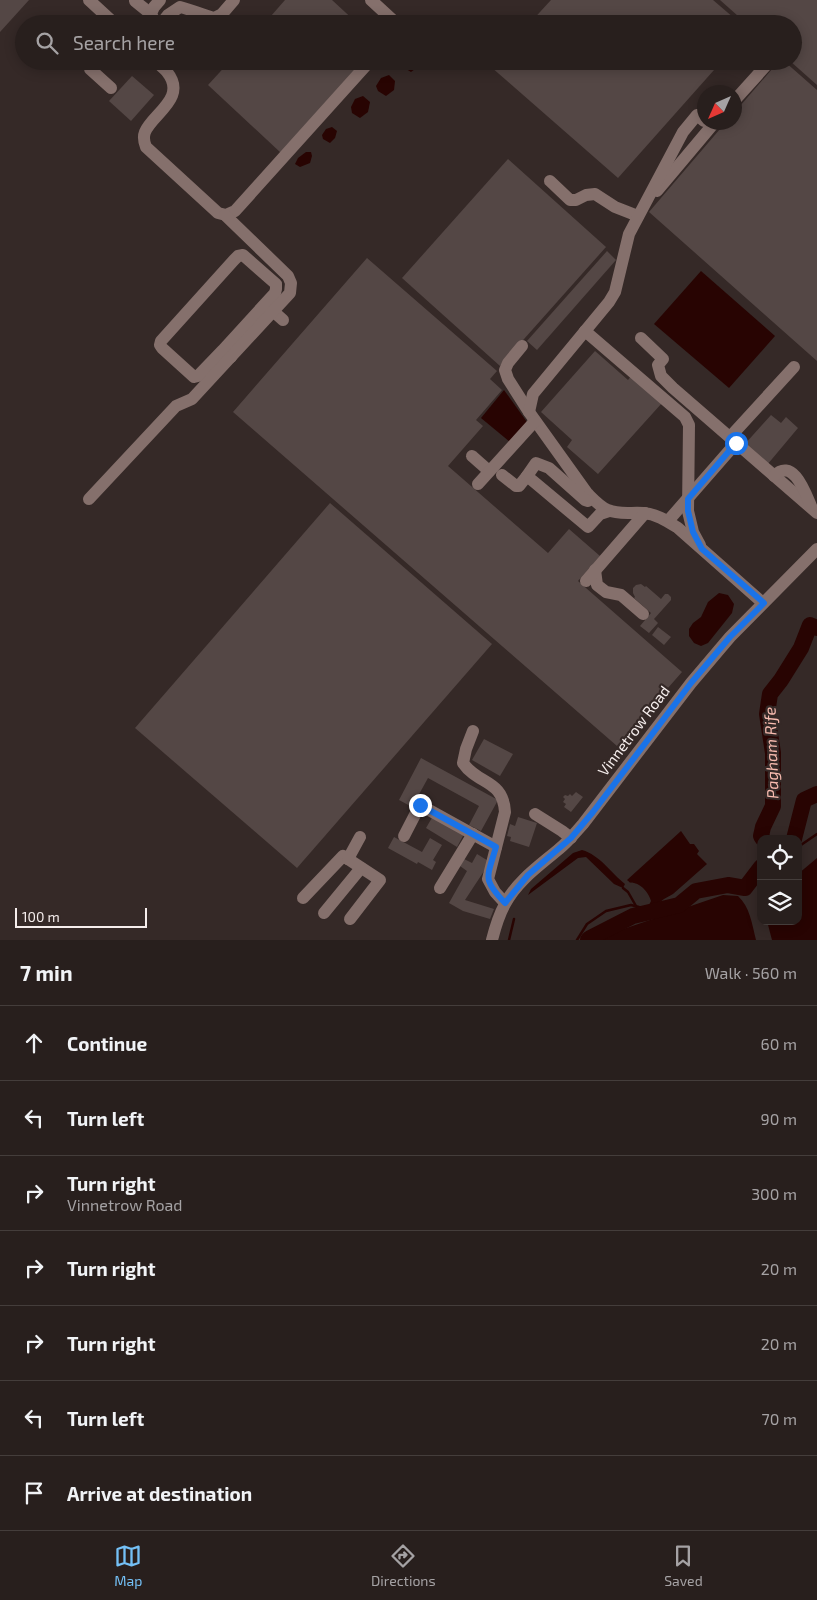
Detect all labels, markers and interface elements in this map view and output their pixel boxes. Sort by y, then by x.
search box [15,15,802,70]
icon: search [33,29,61,57]
text: Search here [73,31,175,54]
north arrow [697,85,742,130]
route start [725,432,748,455]
street label: Vinnetrow Road [593,682,673,779]
water label: Pagham Rife [759,706,782,799]
route end [409,794,432,817]
map controls [757,835,802,925]
button: locate [757,835,802,880]
button: layers [757,880,802,925]
scale bar [15,905,148,928]
text: 100 m [22,908,60,925]
text: 7 min [20,960,73,985]
text: Walk · 560 m [705,963,797,982]
icon: ahead [20,1029,48,1057]
text: Continue [67,1032,147,1055]
text: 60 m [761,1034,797,1053]
icon: left [20,1104,48,1132]
text: Turn left [67,1107,144,1130]
text: 90 m [761,1109,797,1128]
text: Turn right [67,1172,155,1195]
icon: right [20,1179,48,1207]
text: 300 m [751,1184,797,1203]
text: Vinnetrow Road [67,1195,183,1214]
icon: right [20,1254,48,1282]
text: Turn right [67,1257,155,1280]
text: 20 m [761,1259,797,1278]
icon: right [20,1329,48,1357]
text: Turn right [67,1332,155,1355]
text: 20 m [761,1334,797,1353]
icon: left [20,1404,48,1432]
text: Turn left [67,1407,144,1430]
text: 70 m [762,1409,797,1428]
icon: arrive [20,1479,48,1507]
text: Arrive at destination [67,1482,252,1505]
tab: Map [114,1542,142,1589]
tab: Directions [371,1542,436,1589]
tab: Saved [664,1542,703,1589]

